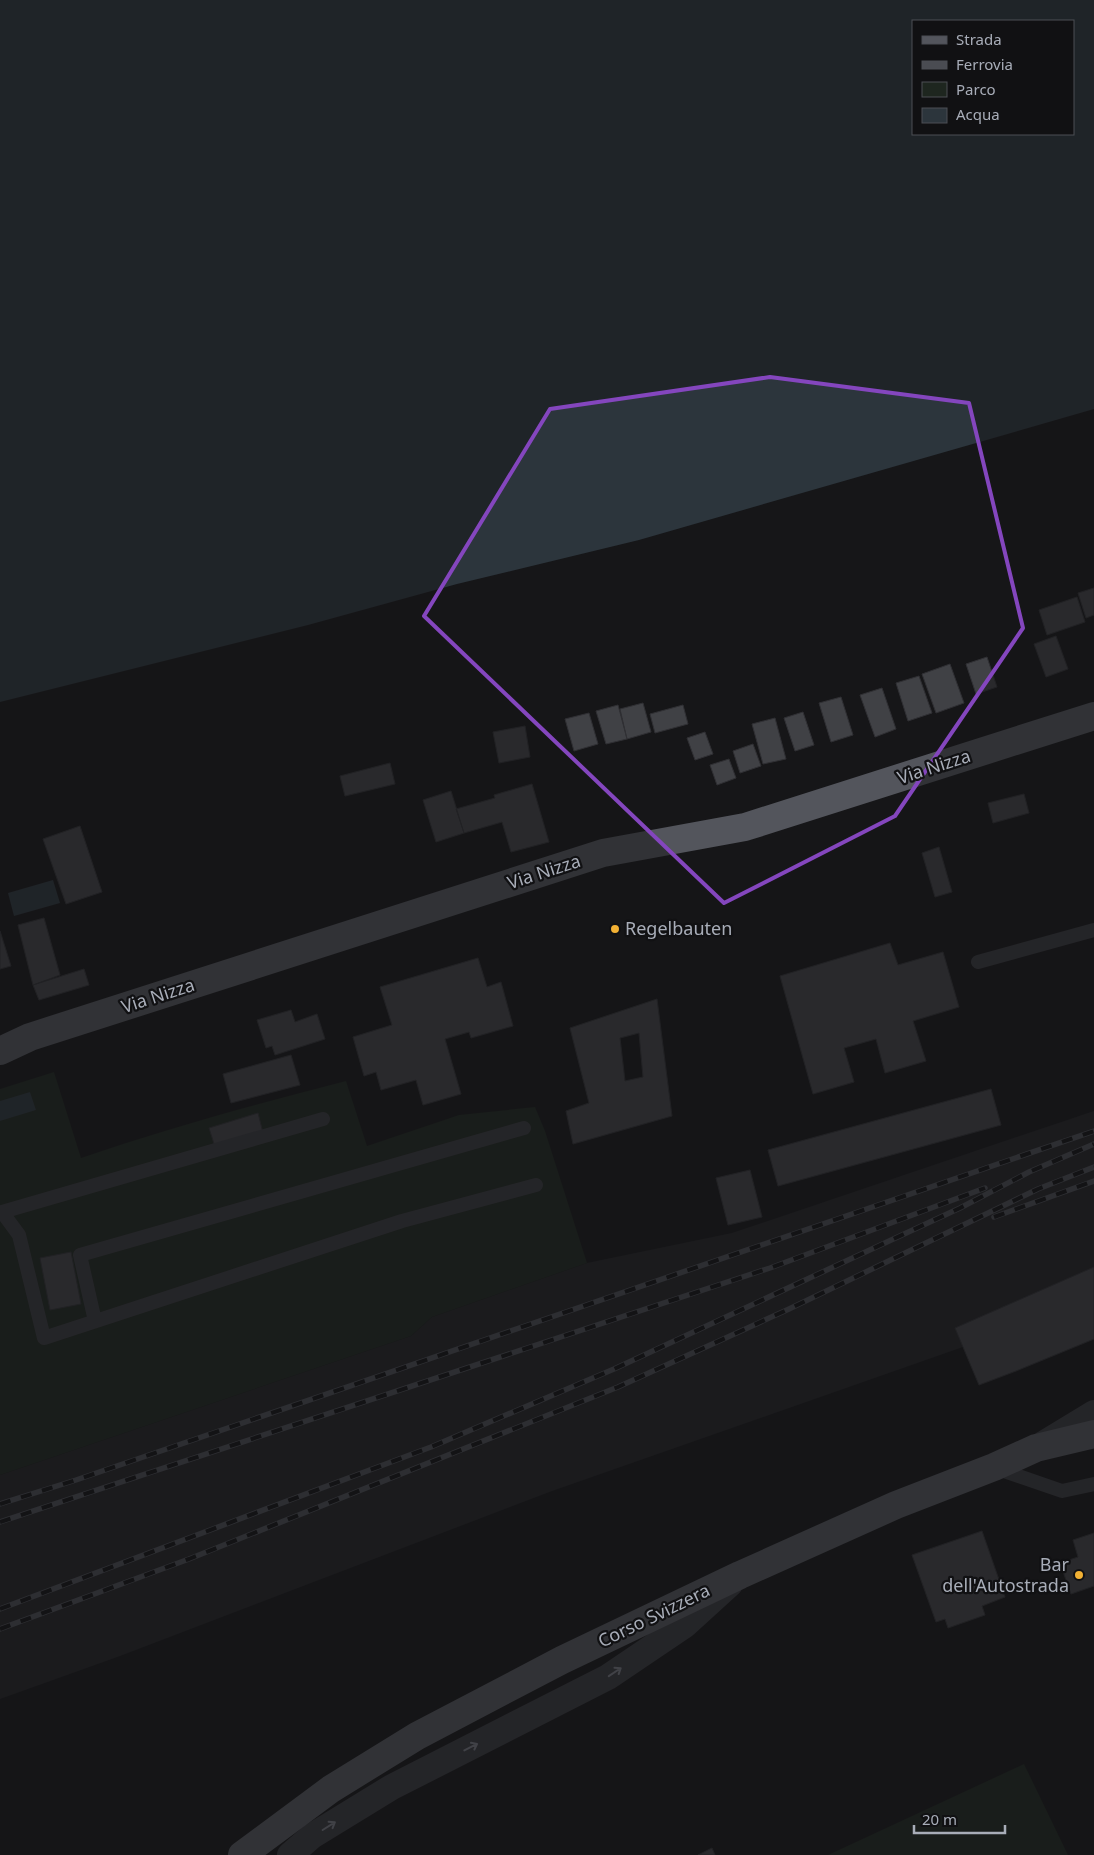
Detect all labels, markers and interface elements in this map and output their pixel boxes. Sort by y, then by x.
legend [912,20,1074,135]
text: Strada [956,29,1002,49]
text: Ferrovia [956,54,1013,74]
text: Parco [956,79,996,99]
text: Acqua [956,104,1000,124]
street label: Via Nizza [894,743,973,789]
street label: Via Nizza [504,848,583,894]
place label: Regelbauten [625,916,732,940]
marker: Regelbauten [609,923,621,935]
street label: Via Nizza [118,972,197,1018]
place label: Bar dell'Autostrada [942,1552,1070,1597]
marker: Bar dell'Autostrada [1073,1569,1085,1581]
street label: Corso Svizzera [594,1578,714,1653]
one-way arrow [608,1667,622,1677]
one-way arrow [463,1742,478,1751]
scale bar [914,1802,1005,1834]
text: 20 m [922,1809,957,1829]
one-way arrow [321,1820,335,1830]

